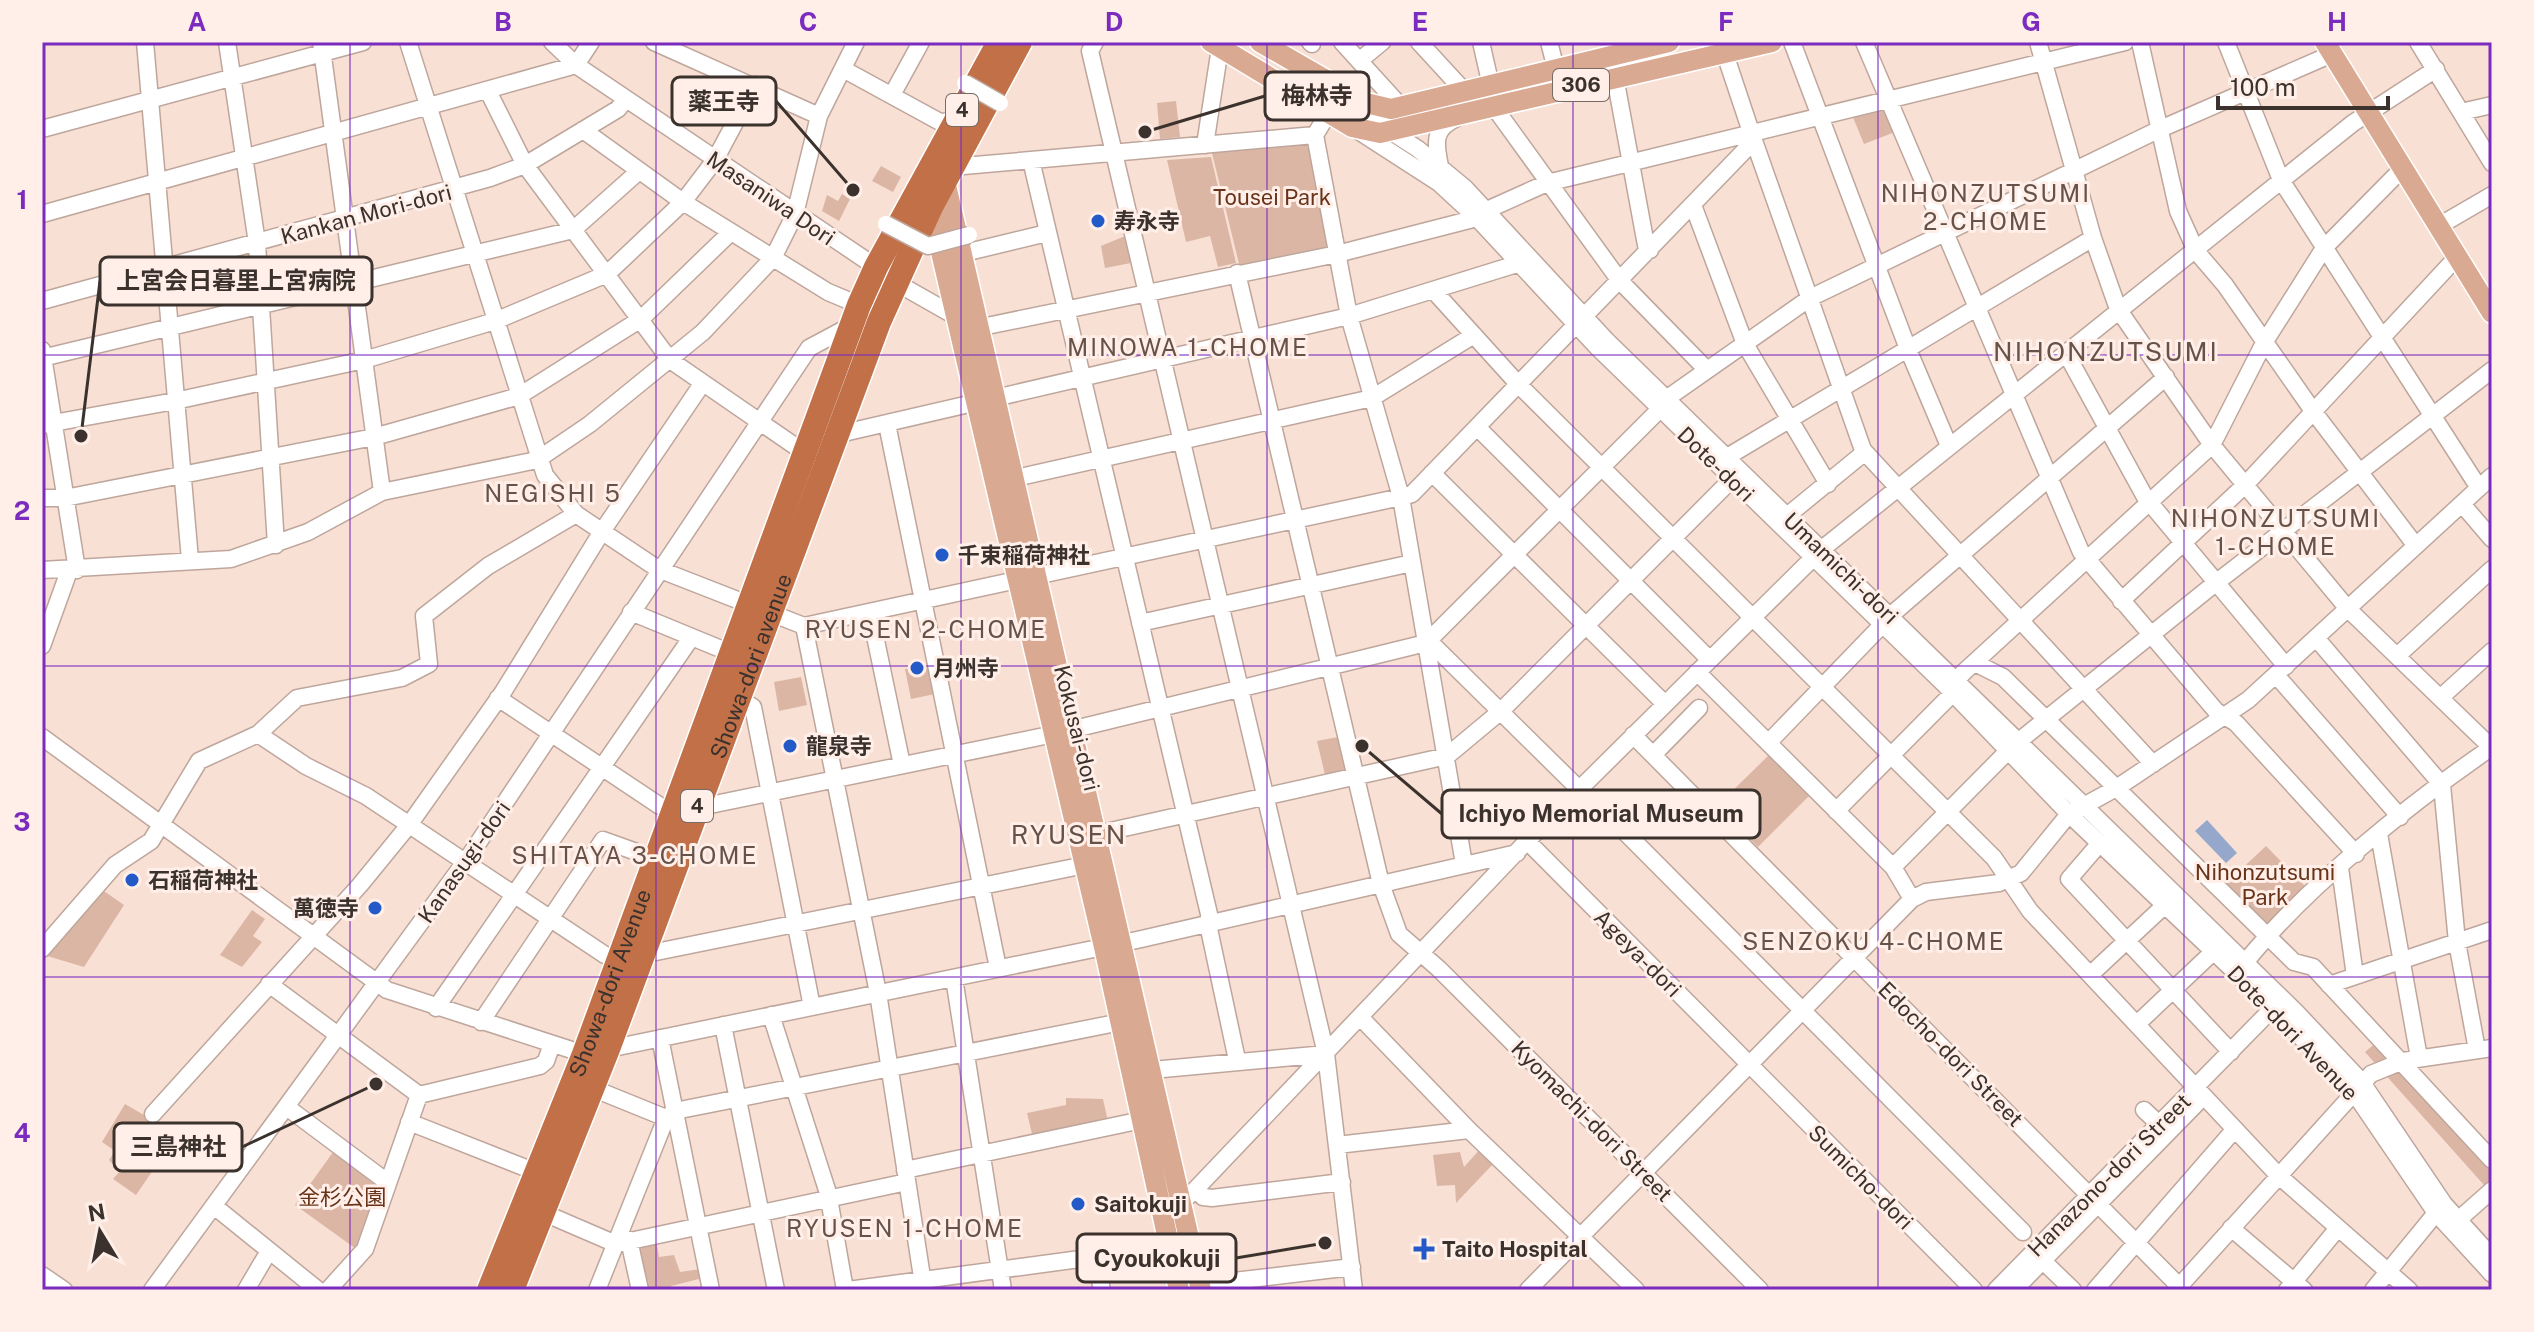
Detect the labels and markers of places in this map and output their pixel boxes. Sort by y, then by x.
callout: 梅林寺 [1265,72,1369,120]
callout: 薬王寺 [672,77,776,125]
place label: 寿永寺 [1114,208,1180,234]
marker: 寿永寺 [1089,212,1107,230]
callout: 上宮会日暮里上宮病院 [100,257,372,305]
place label: 千束稲荷神社 [958,542,1090,568]
marker: 千束稲荷神社 [933,546,951,564]
place label: 月州寺 [933,655,999,681]
marker: 月州寺 [908,659,926,677]
place label: 龍泉寺 [806,733,872,759]
marker: 龍泉寺 [781,737,799,755]
callout: Ichiyo Memorial Museum [1442,790,1760,838]
place label: 石稲荷神社 [148,867,258,893]
marker: 石稲荷神社 [123,871,141,889]
place label: 萬徳寺 [293,895,359,921]
marker: 萬徳寺 [366,899,384,917]
callout: 三島神社 [114,1123,242,1171]
place label: Saitokuji [1094,1191,1187,1217]
marker: Saitokuji [1069,1195,1087,1213]
callout: Cyoukokuji [1077,1234,1236,1282]
place label: Taito Hospital [1442,1236,1588,1262]
marker: Taito Hospital [1413,1238,1435,1260]

